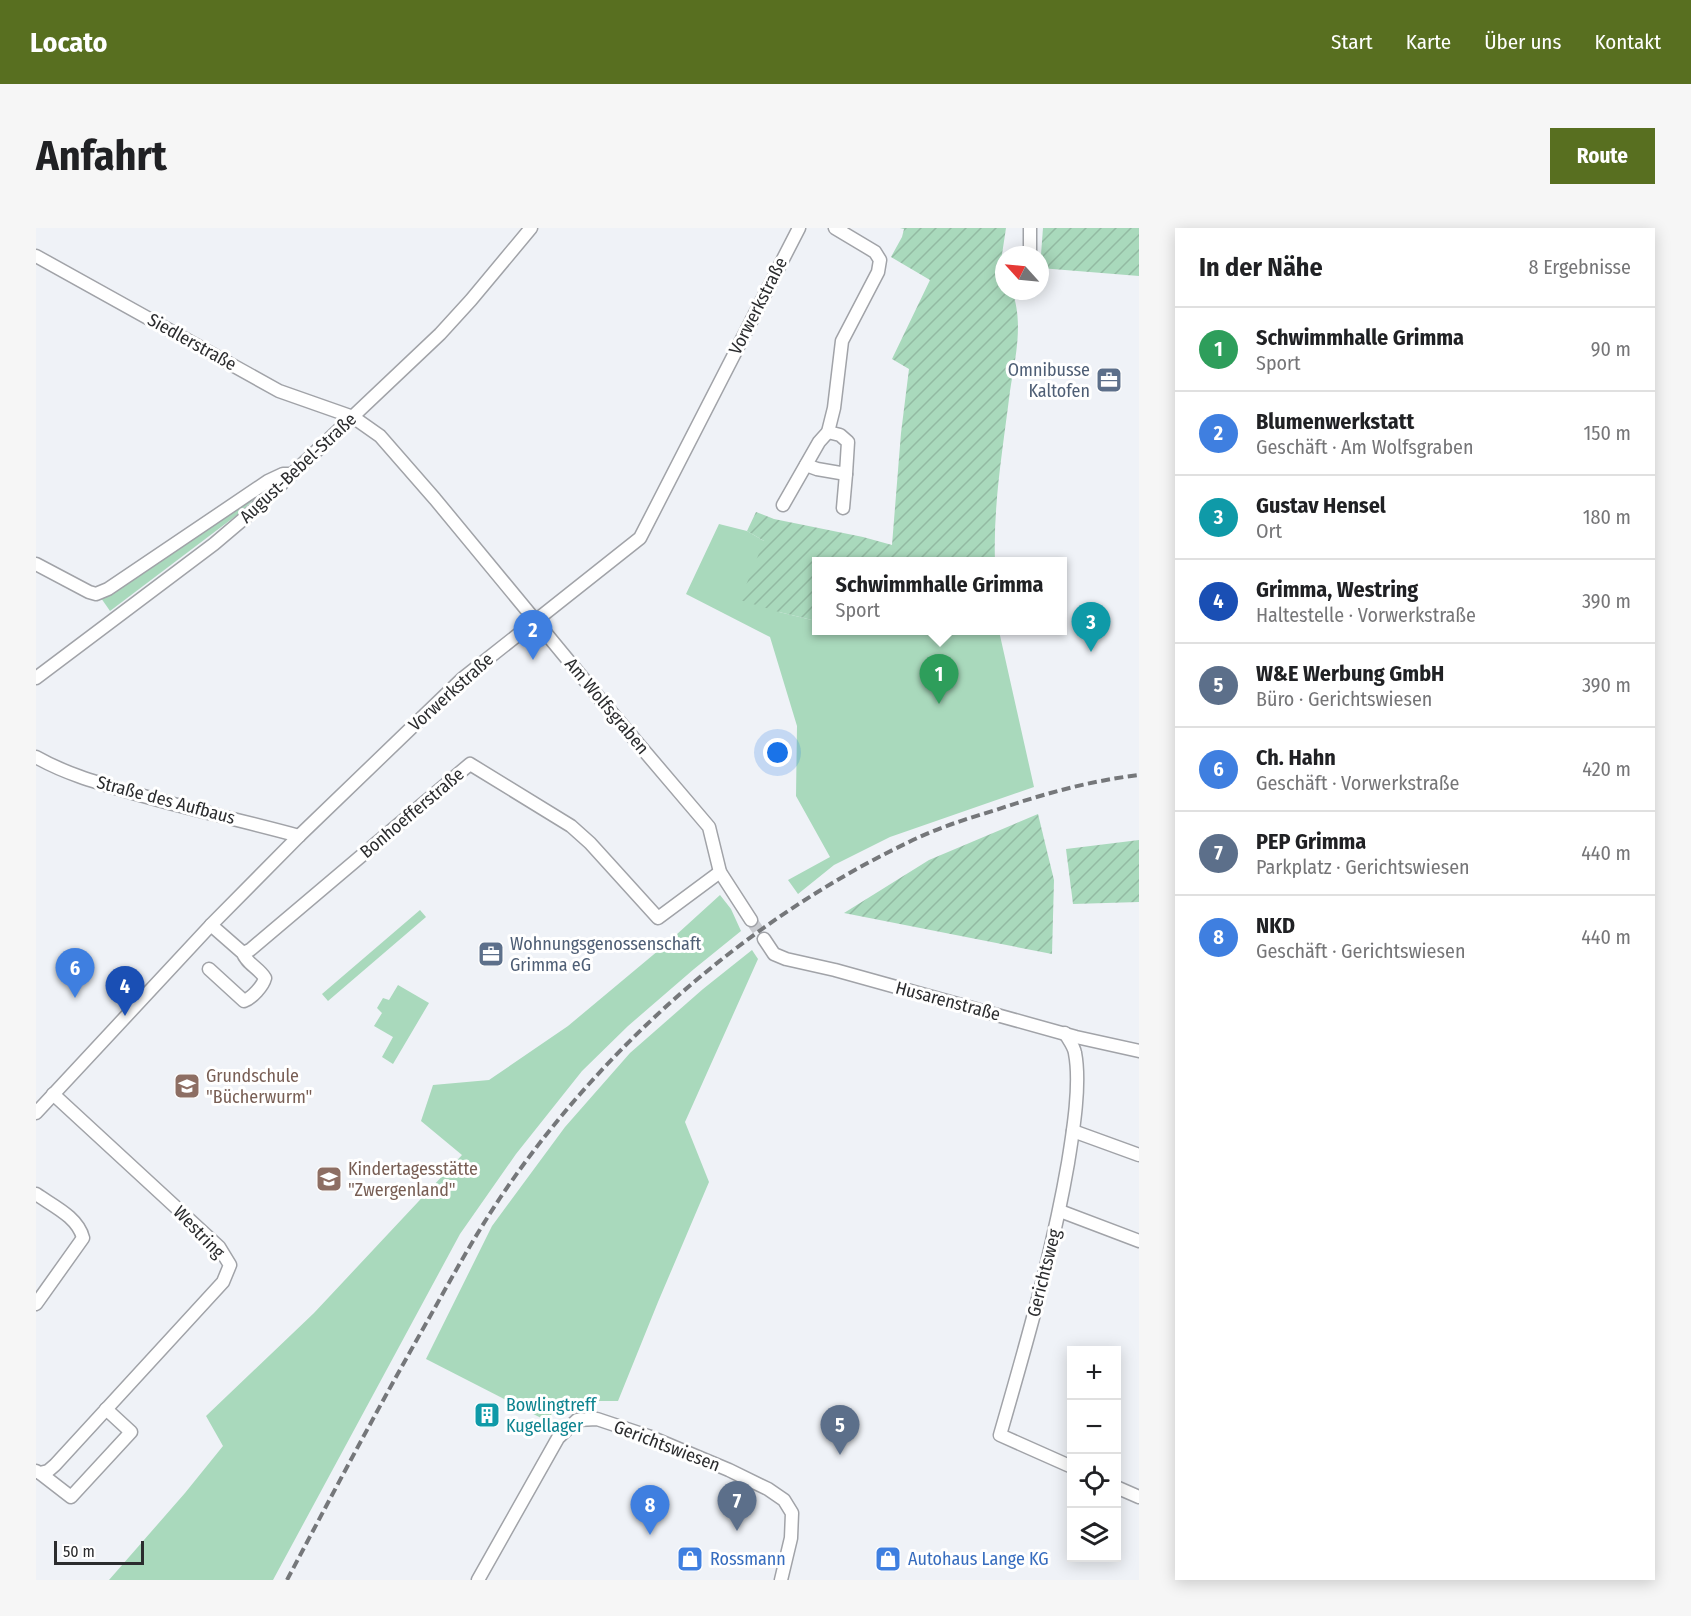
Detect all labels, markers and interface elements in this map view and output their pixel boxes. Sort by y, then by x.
text: Locato [30,26,108,59]
text: Start [1331,29,1373,55]
text: Karte [1406,29,1451,55]
text: Über uns [1484,29,1561,55]
text: Kontakt [1594,29,1661,55]
button: Route [1550,128,1655,184]
text: Anfahrt [36,131,167,181]
north arrow [995,246,1049,300]
text: In der Nähe [1199,252,1323,283]
street label: Vorwerkstraße [724,254,792,358]
text: 8 Ergebnisse [1528,255,1631,279]
street label: Siedlerstraße [144,309,240,375]
text: Schwimmhalle Grimma [1256,324,1464,351]
text: 1 [1214,337,1223,361]
text: 90 m [1591,337,1631,361]
text: Sport [1256,351,1301,375]
place label: Omnibusse Kaltofen [1008,359,1090,402]
office icon: Omnibusse Kaltofen [1094,365,1124,395]
street label: August-Bebel-Straße [235,408,361,528]
text: Blumenwerkstatt [1256,408,1414,435]
text: 2 [1214,421,1223,445]
text: 150 m [1584,421,1631,445]
text: Geschäft · Am Wolfsgraben [1256,435,1473,459]
text: Gustav Hensel [1256,492,1386,519]
text: 3 [1214,505,1223,529]
text: 180 m [1583,505,1631,529]
text: Ort [1256,519,1282,543]
popup [812,557,1067,635]
text: Schwimmhalle Grimma [835,571,1044,598]
text: Grimma, Westring [1256,576,1418,603]
text: 4 [1213,589,1224,613]
text: 390 m [1582,589,1631,613]
text: Sport [835,598,880,622]
pin: 3 [1072,602,1110,652]
text: Haltestelle · Vorwerkstraße [1256,603,1476,627]
pin: 2 [514,610,552,660]
street label: Vorwerkstraße [404,648,498,736]
street label: Am Wolfsgraben [560,653,654,759]
pin: 1 [920,654,958,704]
text: W&E Werbung GmbH [1256,660,1444,687]
text: 5 [1214,673,1223,697]
text: 390 m [1582,673,1631,697]
text: Büro · Gerichtswiesen [1256,687,1432,711]
your location [763,738,792,767]
text: Ch. Hahn [1256,744,1336,771]
text: 6 [1213,757,1224,781]
text: 420 m [1582,757,1631,781]
street label: Bonhoefferstraße [356,763,469,863]
street label: Straße des Aufbaus [94,771,238,829]
text: Geschäft · Vorwerkstraße [1256,771,1459,795]
text: PEP Grimma [1256,828,1366,855]
text: 7 [1214,841,1223,865]
text: 440 m [1581,841,1631,865]
text: Parkplatz · Gerichtswiesen [1256,855,1470,879]
text: NKD [1256,912,1295,939]
text: 8 [1213,925,1224,949]
text: 440 m [1581,925,1631,949]
place label: Wohnungsgenossenschaft Grimma eG [510,933,701,976]
office icon: Wohnungsgenossenschaft Grimma eG [476,939,506,969]
text: Geschäft · Gerichtswiesen [1256,939,1465,963]
pin: 6 [56,948,94,998]
pin: 4 [106,966,145,1016]
street label: Husarenstraße [893,976,1003,1026]
place label: Grundschule "Bücherwurm" [206,1065,312,1108]
school or university icon: Grundschule "Bücherwurm" [172,1071,202,1101]
place label: Kindertagesstätte "Zwergenland" [348,1158,478,1201]
school or university icon: Kindertagesstätte "Zwergenland" [314,1164,344,1194]
street label: Westring [169,1201,230,1263]
street label: Gerichtsweg [1022,1226,1066,1319]
map controls [1067,1346,1121,1562]
button: + [1067,1346,1121,1400]
place label: Bowlingtreff Kugellager [506,1394,597,1437]
building icon: Bowlingtreff Kugellager [472,1400,502,1430]
button: − [1067,1400,1121,1454]
pin: 5 [820,1406,860,1455]
street label: Gerichtswiesen [611,1416,723,1476]
button: locate [1067,1454,1121,1508]
pin: 7 [718,1482,756,1531]
pin: 8 [630,1486,670,1535]
button: layers [1067,1508,1121,1562]
scale bar [54,1538,144,1566]
text: 50 m [63,1542,95,1561]
shop icon: Rossmann [675,1544,705,1574]
shop icon: Autohaus Lange KG [873,1544,903,1574]
place label: Rossmann [710,1548,786,1570]
place label: Autohaus Lange KG [908,1548,1049,1570]

